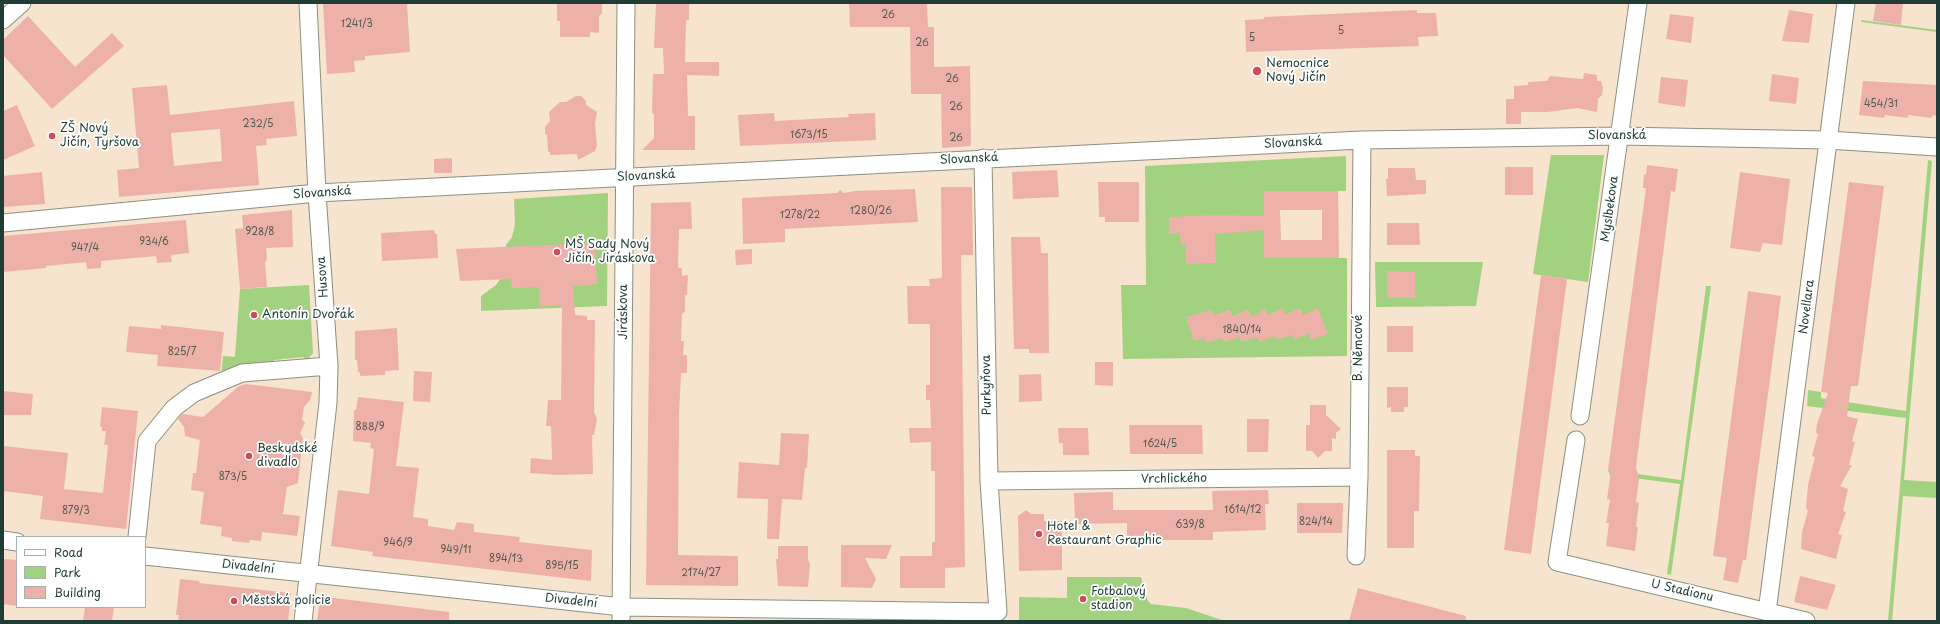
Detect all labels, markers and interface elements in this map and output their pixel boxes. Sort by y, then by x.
house number: 26 [881,9,895,21]
house number: 1241/3 [341,18,373,30]
house number: 5 [1338,25,1344,37]
house number: 5 [1249,32,1255,44]
house number: 26 [915,37,929,49]
place label: Nemocnice Nový Jičín [1266,57,1329,85]
marker: Nemocnice Nový Jičín [1251,65,1263,77]
house number: 26 [945,73,959,85]
house number: 454/31 [1864,98,1898,110]
house number: 26 [949,101,963,113]
house number: 232/5 [243,118,273,130]
place label: ZŠ Nový Jičín, Tyršova [60,122,139,150]
house number: 1673/15 [790,129,828,141]
street label: Slovanská [1588,129,1646,143]
marker: ZŠ Nový Jičín, Tyršova [47,131,57,141]
house number: 26 [949,132,963,144]
street label: Slovanská [1263,134,1323,152]
street label: Slovanská [939,150,999,168]
street label: Slovanská [616,167,676,185]
street label: Myslbekova [1598,175,1622,243]
street label: Slovanská [292,184,352,202]
house number: 1280/26 [850,205,892,217]
house number: 1278/22 [780,209,820,221]
house number: 928/8 [245,226,275,238]
house number: 934/6 [139,236,169,248]
place label: MŠ Sady Nový Jičín, Jiráskova [565,238,655,266]
house number: 947/4 [71,242,99,254]
marker: MŠ Sady Nový Jičín, Jiráskova [552,247,562,257]
street label: Husova [314,256,332,298]
street label: Novellara [1797,279,1817,335]
street label: Jiráskova [617,284,631,340]
place label: Antonín Dvořák [262,308,355,322]
marker: Antonín Dvořák [249,310,259,320]
street label: B. Němcové [1352,315,1366,381]
house number: 1840/14 [1222,324,1262,336]
house number: 825/7 [168,346,196,358]
street label: Purkyňova [979,355,995,415]
house number: 888/9 [356,421,384,433]
house number: 1624/5 [1143,438,1177,450]
place label: Beskydské divadlo [257,442,317,470]
marker: Beskydské divadlo [244,451,254,461]
house number: 873/5 [219,471,247,483]
street label: Vrchlického [1141,471,1207,487]
house number: 1614/12 [1224,504,1262,516]
house number: 879/3 [62,505,90,517]
house number: 824/14 [1299,516,1333,528]
house number: 639/8 [1175,519,1205,531]
place label: Hotel & Restaurant Graphic [1047,520,1161,548]
marker: Hotel & Restaurant Graphic [1034,529,1044,539]
legend [16,536,146,608]
house number: 946/9 [383,537,413,549]
text: Road [54,543,83,561]
house number: 949/11 [441,544,471,556]
house number: 894/13 [489,553,523,565]
street label: Divadelní [221,557,275,577]
house number: 895/15 [545,560,579,572]
text: Park [54,563,81,581]
house number: 2174/27 [681,567,721,579]
street label: U Stadionu [1649,577,1715,605]
text: Building [54,583,101,601]
place label: Fotbalový stadion [1091,585,1146,613]
street label: Divadelní [544,591,598,611]
place label: Městská policie [242,594,331,608]
marker: Fotbalový stadion [1078,594,1088,604]
marker: Městská policie [229,596,239,606]

